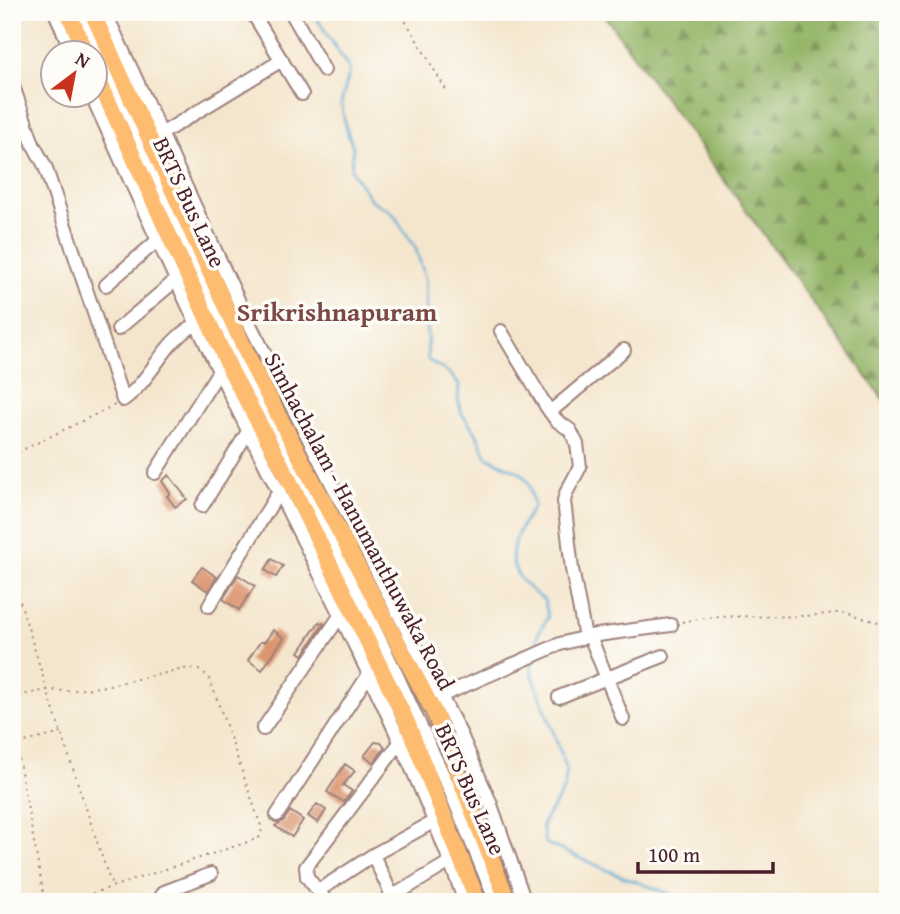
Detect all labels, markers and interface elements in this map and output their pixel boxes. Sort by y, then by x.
north arrow [38,38,108,108]
text: N [70,44,96,75]
street label: BRTS Bus Lane [145,131,235,273]
district label: Srikrishnapuram [237,292,438,331]
street label: Simhachalam - Hanumanthuwaka Road [257,346,464,696]
street label: BRTS Bus Lane [427,718,515,860]
scale bar [638,830,772,874]
text: 100 m [648,839,700,870]

